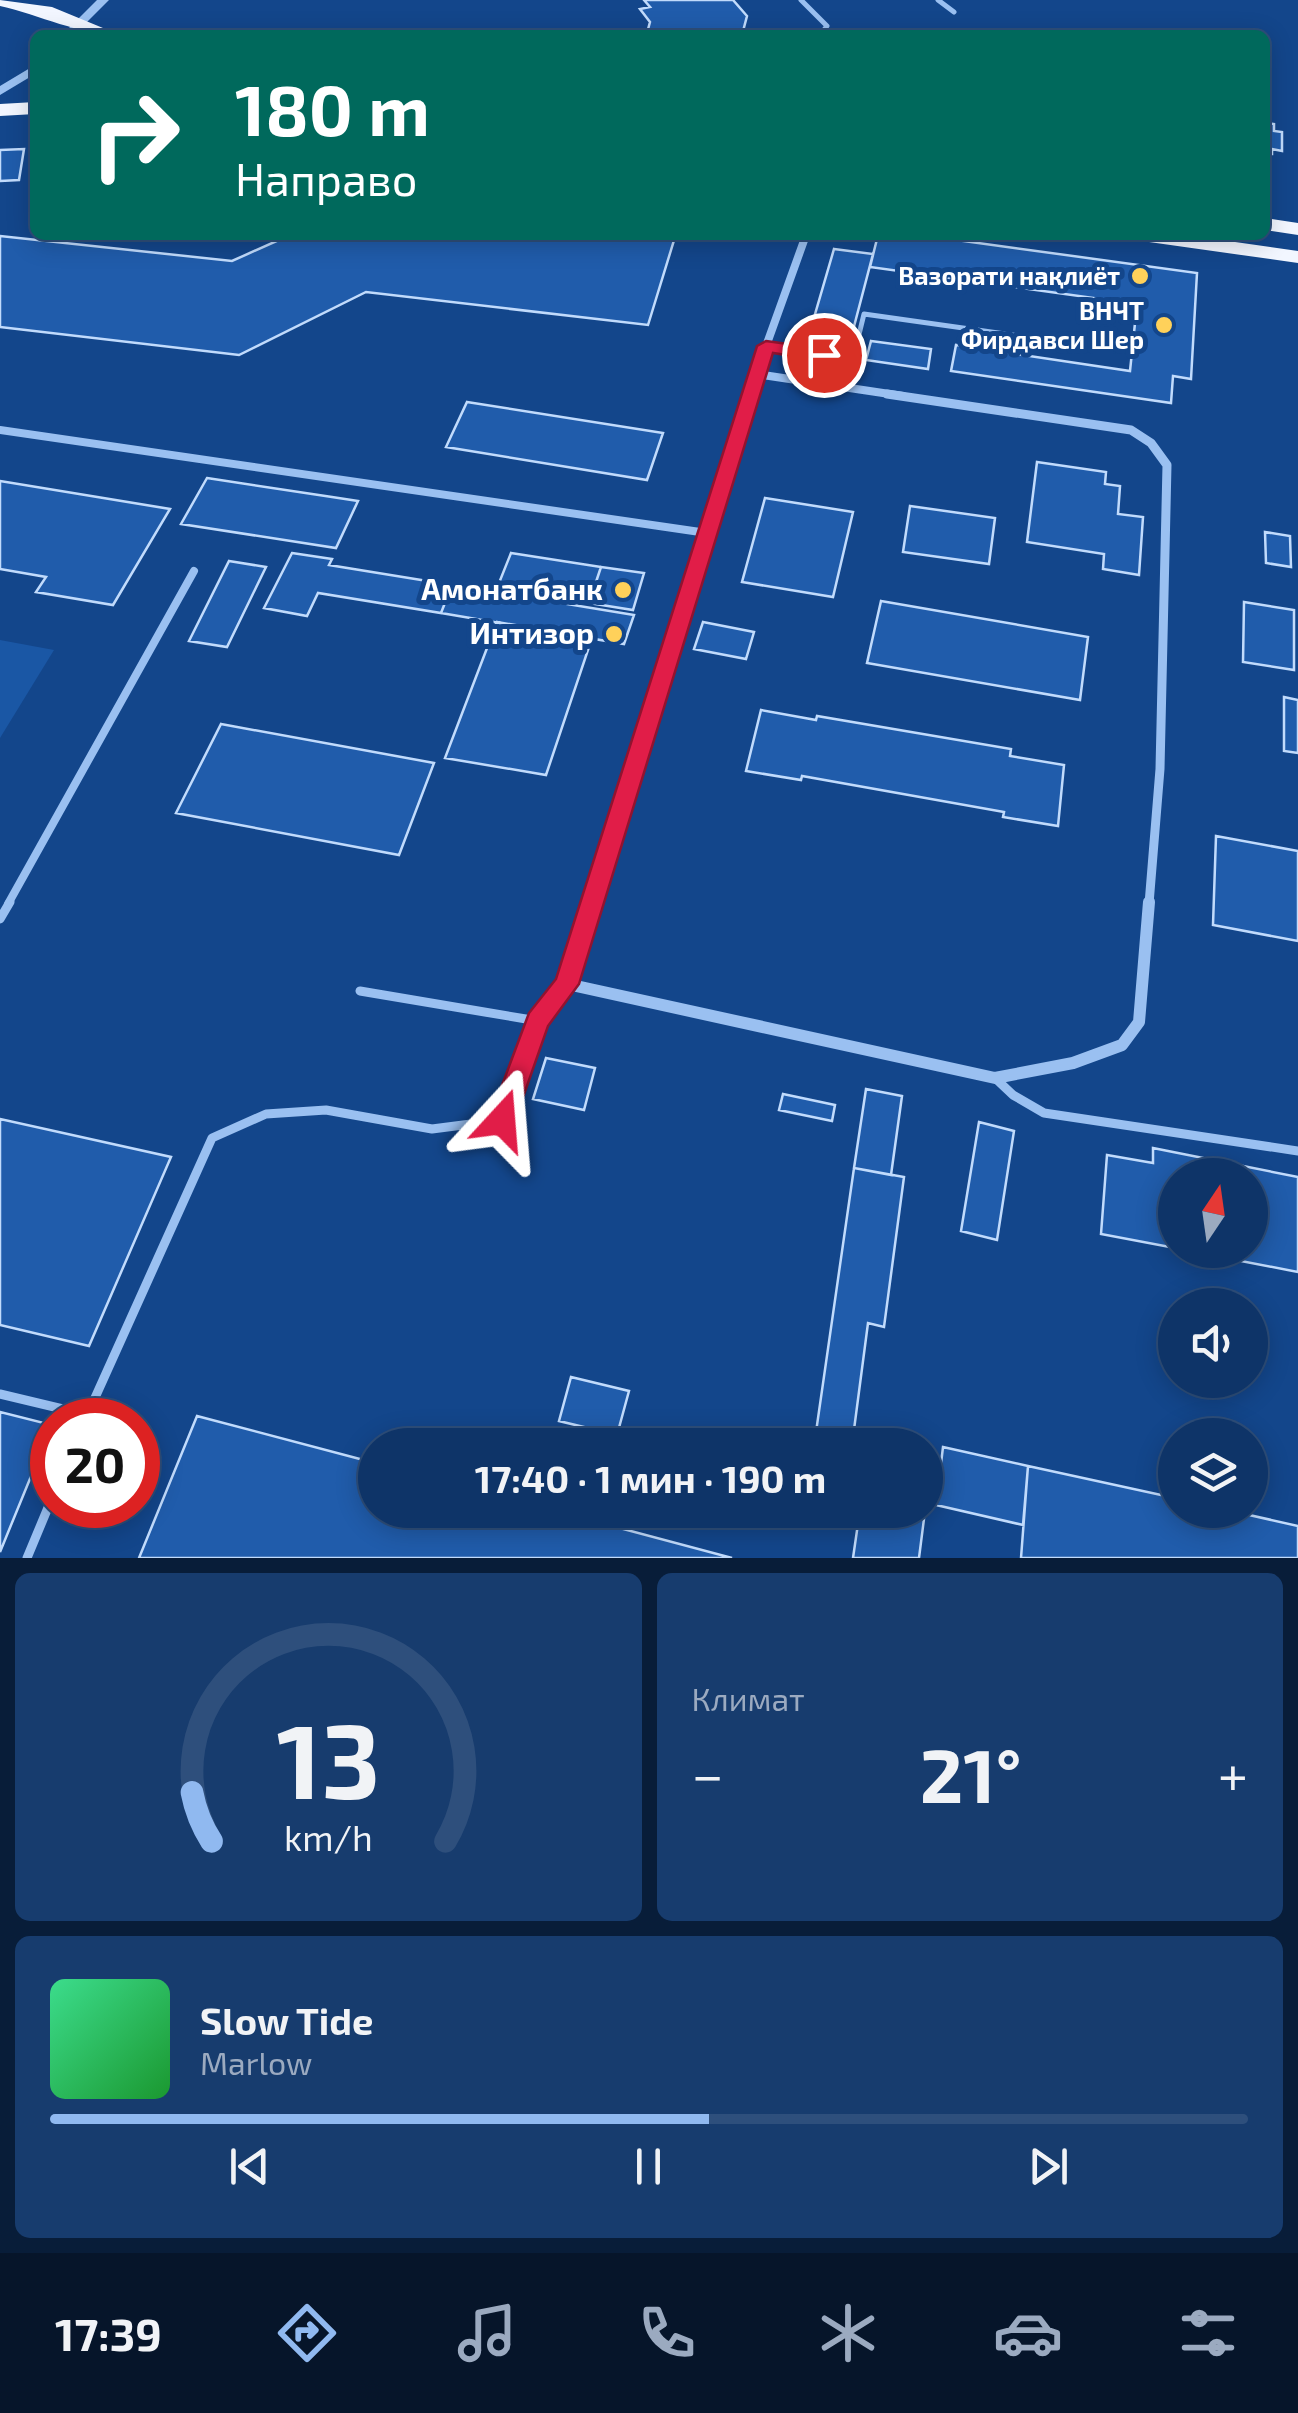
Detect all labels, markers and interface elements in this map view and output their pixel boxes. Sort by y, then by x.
text: 180 m [235,66,430,150]
icon: right [70,70,200,200]
text: Направо [235,151,417,205]
place label: Вазорати нақлиёт [898,260,1120,290]
marker: Вазорати нақлиёт [1129,265,1151,287]
place label: ВНЧТ Фирдавси Шер [961,295,1144,354]
pin [782,313,867,398]
marker: ВНЧТ Фирдавси Шер [1153,314,1175,336]
icon: arrive [797,328,852,383]
place label: Амонатбанк [421,570,603,606]
marker: Амонатбанк [612,579,634,601]
place label: Интизор [469,614,594,650]
marker: Интизор [603,623,625,645]
position arrow [450,1068,554,1172]
north arrow [1158,1158,1268,1268]
map controls [1158,1158,1268,1528]
button: sound [1158,1288,1268,1398]
speed limit sign: 20 [30,1398,160,1528]
button: layers [1158,1418,1268,1528]
text: 17:40 · 1 мин · 190 m [475,1455,826,1501]
text: Климат [692,1679,805,1717]
text: 13 [276,1695,380,1820]
text: 21° [920,1728,1022,1818]
text: − [692,1740,724,1806]
text: + [1218,1740,1248,1806]
text: km/h [284,1815,373,1858]
text: Slow Tide [200,1997,373,2043]
text: Marlow [200,2043,312,2081]
icon: previous [222,2139,277,2194]
icon: pause [621,2139,676,2194]
icon: next [1021,2139,1076,2194]
icon: directions [272,2298,342,2368]
icon: music [452,2298,522,2368]
icon: phone [632,2298,702,2368]
icon: climate [813,2298,883,2368]
icon: car [993,2298,1063,2368]
icon: filters [1173,2298,1243,2368]
text: 17:39 [55,2306,162,2360]

